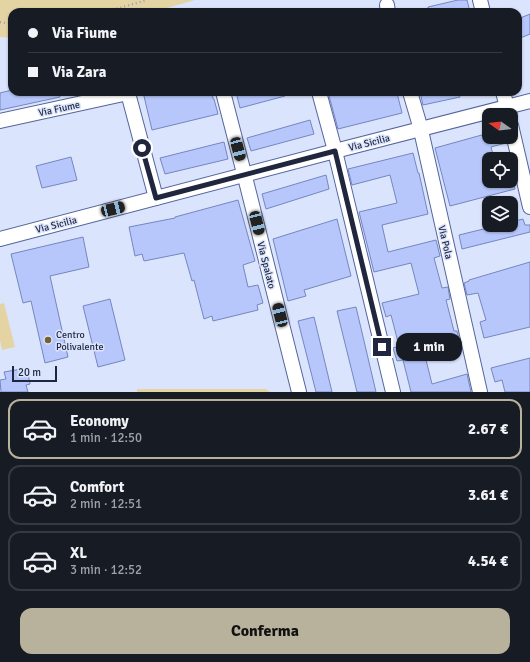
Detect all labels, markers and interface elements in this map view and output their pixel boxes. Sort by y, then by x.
text: Via Fiume [52,24,117,42]
text: Via Zara [52,63,106,81]
street label: Via Fiume [37,99,81,119]
north arrow [482,108,518,144]
map controls [482,108,518,232]
street label: Via Sicilia [347,132,391,154]
car [229,136,247,162]
route start [133,139,151,157]
button: locate [482,152,518,188]
button: layers [482,196,518,232]
car [100,200,126,218]
car [248,210,266,236]
street label: Via Sicilia [34,214,78,236]
street label: Via Pola [435,224,455,260]
street label: Via Spalato [254,240,278,290]
car [271,302,289,328]
place label: Centro Polivalente [56,329,103,353]
callout: 1 min [396,333,462,361]
marker: Centro Polivalente [43,335,53,345]
route end [373,338,391,356]
text: 1 min [413,339,445,355]
scale bar [12,364,57,383]
text: 20 m [18,366,41,379]
icon: car [22,411,58,447]
text: Economy [70,412,129,430]
text: 2.67 € [468,420,508,438]
text: 1 min · 12:50 [70,430,142,446]
icon: car [22,477,58,513]
text: Comfort [70,478,124,496]
text: 3.61 € [468,486,508,504]
text: 2 min · 12:51 [70,496,142,512]
icon: car [22,543,58,579]
text: XL [70,544,87,562]
text: 4.54 € [468,552,508,570]
text: 3 min · 12:52 [70,562,142,578]
button: Conferma [20,608,510,654]

